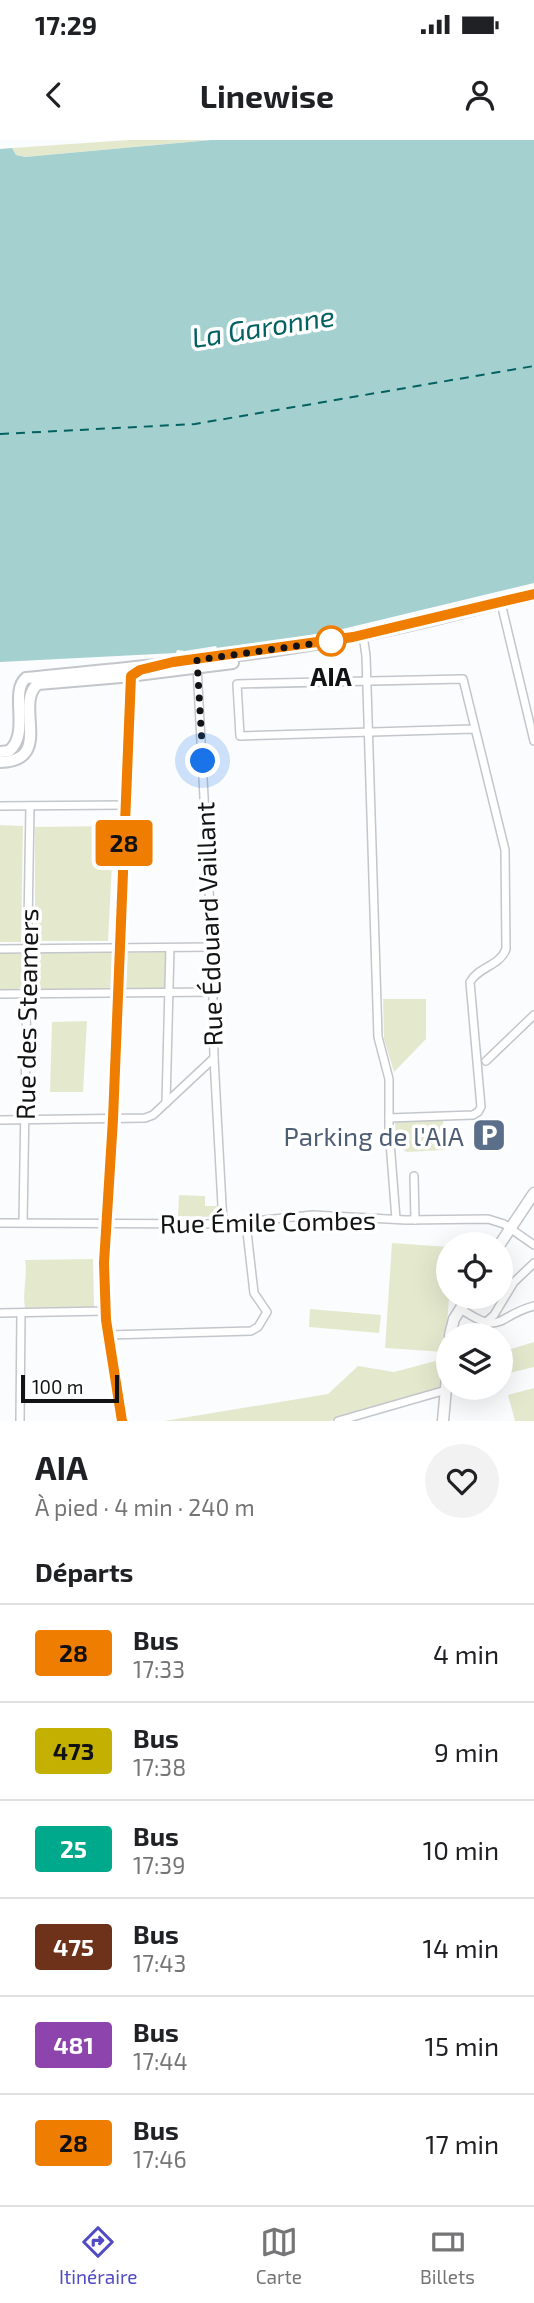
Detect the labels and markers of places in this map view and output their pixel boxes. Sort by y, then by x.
marker: AIA [316,626,346,656]
place label: AIA [310,660,352,691]
parking icon: Parking de l'AIA [470,1116,508,1154]
place label: Parking de l'AIA [283,1120,464,1151]

